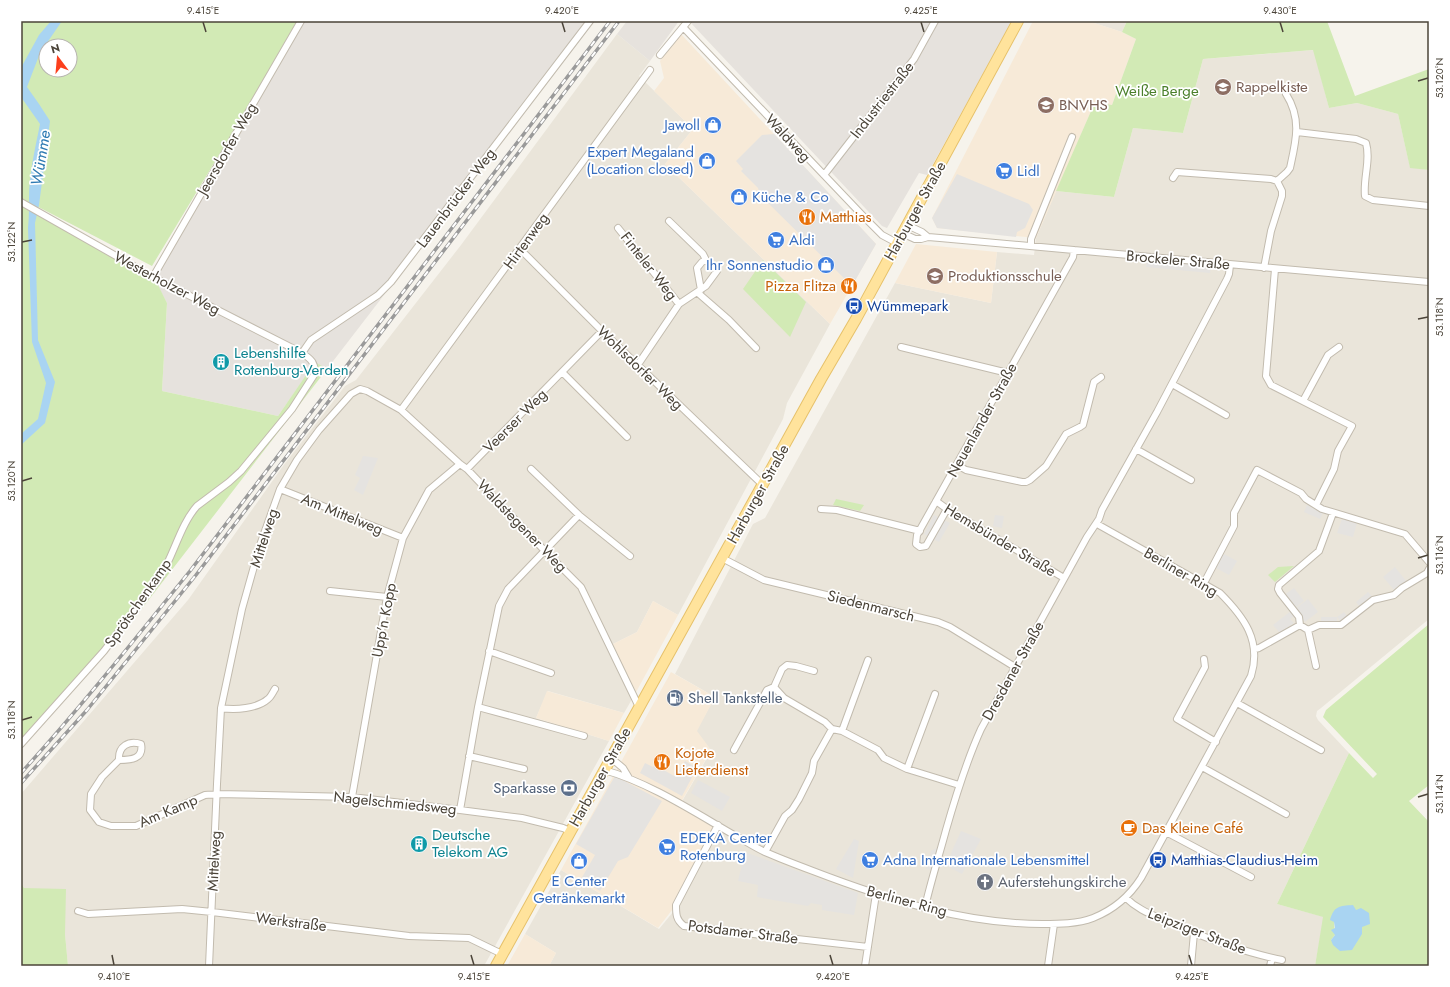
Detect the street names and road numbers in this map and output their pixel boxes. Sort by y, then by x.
street label: Industriestraße [845,57,919,143]
street label: Jeersdorfer Weg [191,99,262,201]
street label: Waldweg [760,109,816,167]
street label: Lauenbrücker Weg [411,144,501,252]
street label: Harburger Straße [879,157,952,265]
street label: Hirtenweg [498,208,554,274]
street label: Finteler Weg [615,227,683,305]
street label: Brockeler Straße [1125,245,1231,276]
street label: Westerholzer Weg [110,246,224,320]
street label: Wohlsdorfer Weg [592,321,688,415]
street label: Neuenlander Straße [941,359,1023,481]
street label: Veerser Weg [478,384,552,458]
street label: Harburger Straße [722,440,795,548]
street label: Waldstegener Weg [472,475,572,577]
street label: Am Mittelweg [298,488,386,540]
street label: Hemsbünder Straße [940,498,1060,582]
street label: Mittelweg [244,506,284,570]
street label: Berliner Ring [1140,542,1222,602]
street label: Sprötschenkamp [99,554,177,652]
street label: Upp'n Kopp [366,581,402,659]
street label: Siedenmarsch [825,585,917,627]
street label: Dresdener Straße [977,617,1050,725]
street label: Harburger Straße [564,723,637,831]
street label: Nagelschmiedsweg [332,786,458,820]
street label: Am Kamp [135,789,201,833]
street label: Mittelweg [201,830,227,892]
street label: Berliner Ring [864,880,950,922]
street label: Leipziger Straße [1145,902,1250,960]
street label: Werkstraße [254,907,328,937]
street label: Potsdamer Straße [687,914,800,950]

